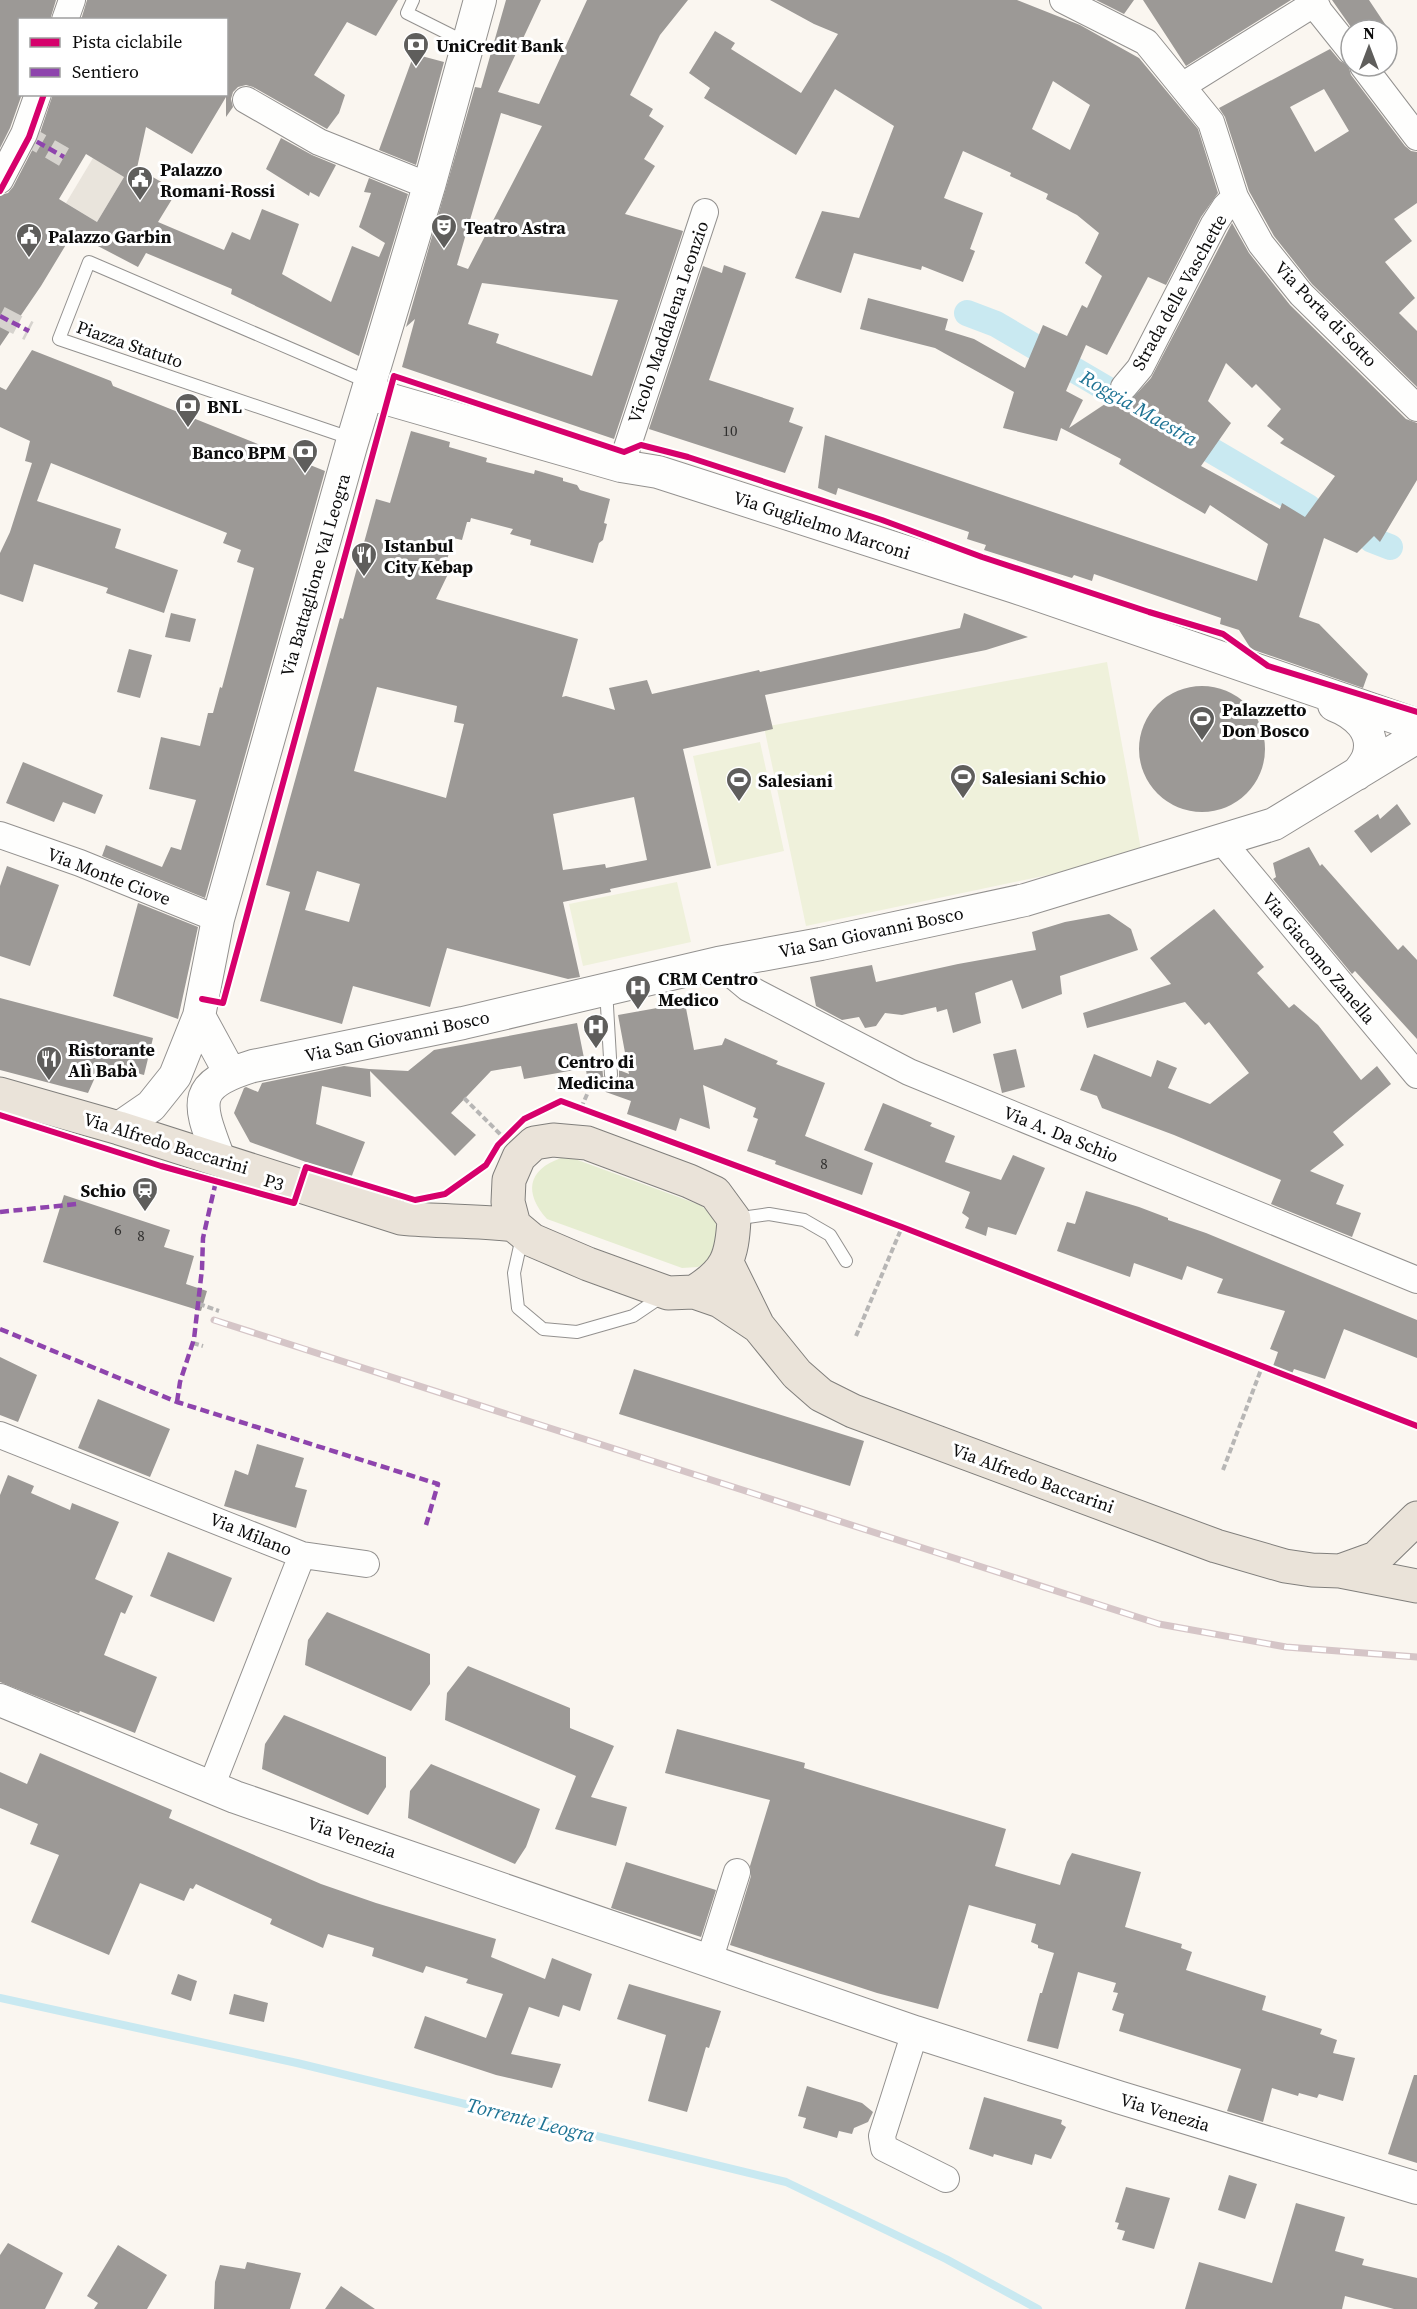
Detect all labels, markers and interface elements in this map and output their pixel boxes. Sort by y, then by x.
legend [18,18,228,96]
north arrow [1339,18,1399,78]
text: N [1363,22,1375,44]
text: Pista ciclabile [72,29,183,54]
bank icon: UniCredit Bank [401,30,431,68]
place label: UniCredit Bank [436,33,564,58]
text: Sentiero [72,59,139,84]
place label: Palazzo Romani-Rossi [160,157,275,203]
public building icon: Palazzo Romani-Rossi [125,164,155,202]
street label: Strada delle Vaschette [1126,209,1232,375]
theatre icon: Teatro Astra [429,212,459,250]
place label: Teatro Astra [464,215,566,240]
street label: Vicolo Maddalena Leonzio [622,217,714,426]
public building icon: Palazzo Garbin [14,221,44,259]
place label: Palazzo Garbin [48,224,171,249]
street label: Via Porta di Sotto [1269,256,1383,372]
street label: Piazza Statuto [73,314,187,374]
water label: Roggia Maestra [1074,363,1203,453]
bank icon: BNL [173,391,203,429]
place label: BNL [207,394,242,419]
house number: 10 [722,420,738,441]
bank icon: Banco BPM [290,437,320,475]
place label: Banco BPM [192,440,286,465]
street label: Via Battaglione Val Leogra [274,470,356,679]
street label: Via Guglielmo Marconi [730,485,914,565]
place label: Istanbul City Kebap [384,533,473,579]
restaurant icon: Istanbul City Kebap [349,540,379,578]
place label: Palazzetto Don Bosco [1222,697,1309,743]
sports icon: Palazzetto Don Bosco [1187,704,1217,742]
sports icon: Salesiani Schio [948,762,978,800]
sports icon: Salesiani [724,765,754,803]
place label: Salesiani Schio [982,765,1106,790]
place label: Salesiani [758,768,833,793]
street label: Via Monte Ciove [44,841,174,911]
street label: Via Giacomo Zanella [1256,887,1382,1030]
street label: Via San Giovanni Bosco [776,900,966,964]
place label: CRM Centro Medico [658,966,758,1012]
hospital icon: CRM Centro Medico [623,973,653,1011]
street label: Via San Giovanni Bosco [302,1004,492,1068]
hospital icon: Centro di Medicina [581,1012,611,1050]
place label: Ristorante Alì Babà [68,1037,155,1083]
restaurant icon: Ristorante Alì Babà [34,1044,64,1082]
place label: Centro di Medicina [558,1049,635,1095]
street label: Via A. Da Schio [1000,1100,1122,1168]
street label: Via Alfredo Baccarini [80,1106,252,1180]
house number: 8 [820,1153,828,1174]
street label: P3 [261,1167,287,1197]
station icon: Schio [130,1175,160,1213]
place label: Schio [81,1178,126,1203]
house number: 6 [114,1219,122,1240]
house number: 8 [137,1225,145,1246]
street label: Via Alfredo Baccarini [948,1437,1118,1519]
street label: Via Milano [206,1506,296,1562]
street label: Via Venezia [304,1810,401,1864]
street label: Via Venezia [1117,2087,1214,2138]
water label: Torrente Leogra [464,2091,598,2150]

